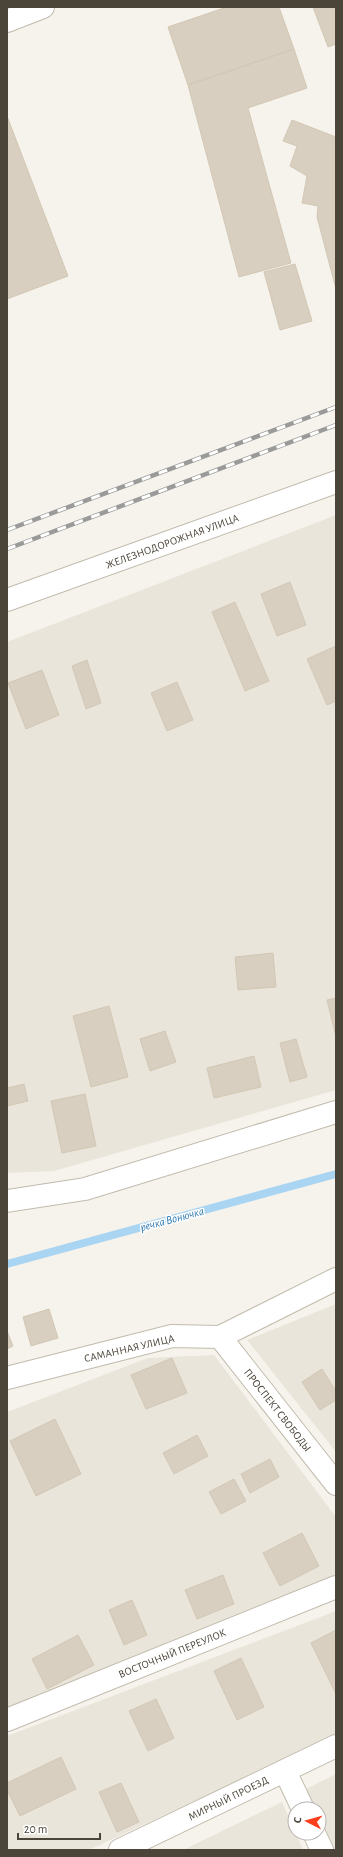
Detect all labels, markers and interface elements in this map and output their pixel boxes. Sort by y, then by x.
street label: ЖЕЛЕЗНОДОРОЖНАЯ УЛИЦА [104,512,241,571]
water label: речка Вонючка [139,1205,205,1234]
street label: САМАННАЯ УЛИЦА [83,1333,176,1364]
street label: ПРОСПЕКТ СВОБОДЫ [242,1367,313,1454]
street label: ВОСТОЧНЫЙ ПЕРЕУЛОК [117,1627,228,1680]
street label: МИРНЫЙ ПРОЕЗД [186,1774,270,1823]
north arrow [287,1801,327,1841]
scale bar [18,1815,100,1841]
text: С [292,1816,303,1824]
text: 20 m [24,1823,47,1835]

